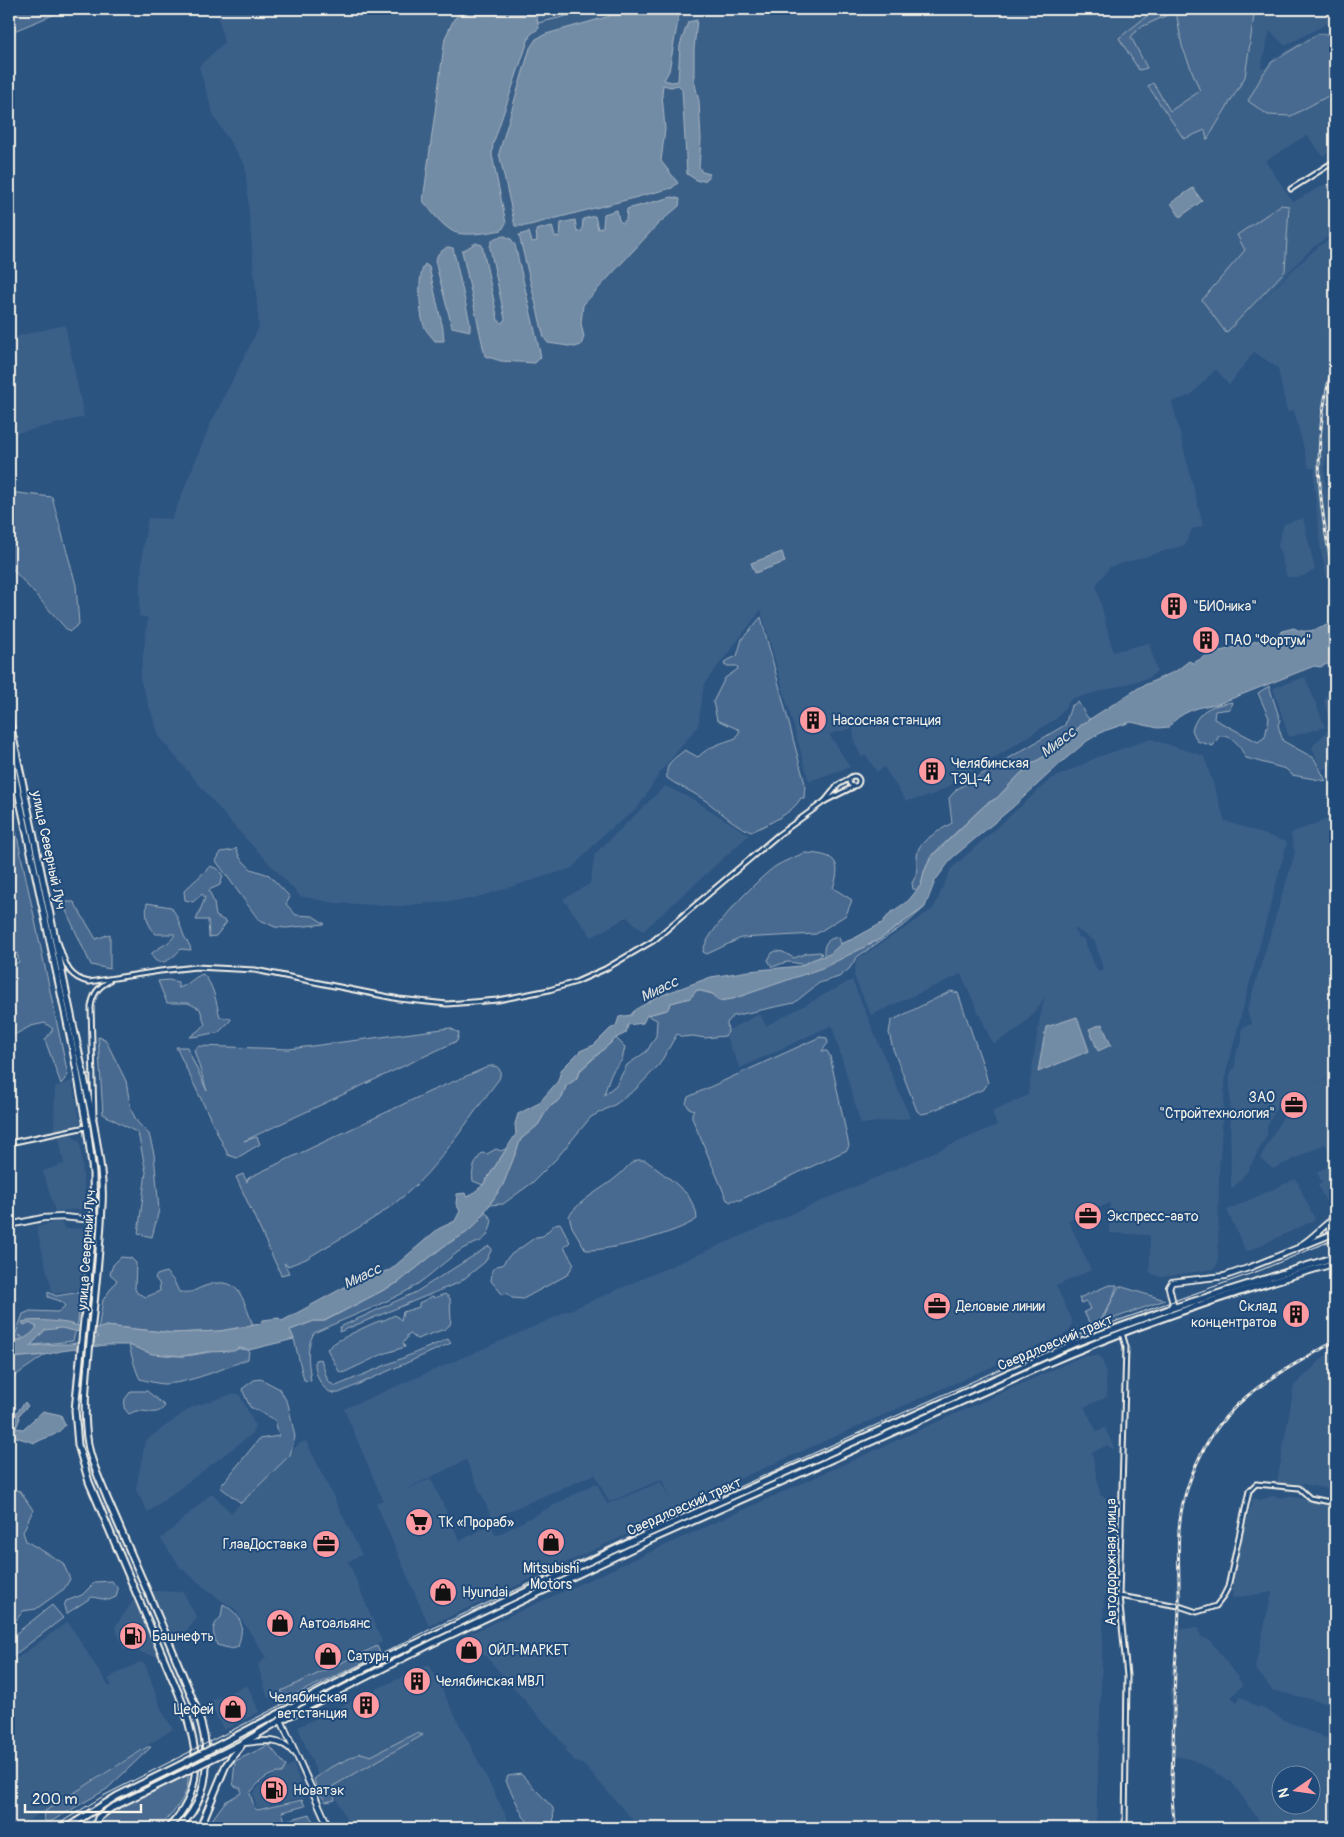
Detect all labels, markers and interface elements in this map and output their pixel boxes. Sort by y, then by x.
building icon: "БИОника" [1159,591,1189,621]
place label: "БИОника" [1193,598,1257,615]
building icon: ПАО "Фортум" [1191,625,1221,655]
place label: ПАО "Фортум" [1225,632,1312,649]
building icon: Насосная станция [798,705,828,735]
place label: Насосная станция [832,712,941,729]
water label: Миасс [1037,722,1081,762]
place label: Челябинская ТЭЦ-4 [951,755,1029,788]
building icon: Челябинская ТЭЦ-4 [917,756,947,786]
street label: улица Северный Луч [27,788,69,911]
water label: Миасс [637,972,682,1006]
place label: ЗАО "Стройтехнология" [1159,1089,1275,1122]
office icon: ЗАО "Стройтехнология" [1279,1090,1309,1120]
street label: улица Северный Луч [74,1189,99,1312]
office icon: Экспресс-авто [1073,1201,1103,1231]
place label: Экспресс-авто [1107,1208,1199,1225]
water label: Миасс [340,1259,385,1293]
office icon: Деловые линии [922,1291,952,1321]
place label: Деловые линии [955,1298,1045,1315]
place label: Склад концентратов [1191,1298,1278,1331]
building icon: Склад концентратов [1281,1299,1311,1329]
street label: Свердловский тракт [995,1310,1116,1374]
street label: Свердловский тракт [624,1473,744,1539]
street label: Автодорожная улица [1103,1498,1120,1626]
supermarket icon: ТК «Прораб» [404,1507,434,1537]
place label: ТК «Прораб» [438,1514,514,1531]
shop icon: Mitsubishi Motors [536,1527,566,1557]
office icon: ГлавДоставка [311,1529,341,1559]
place label: ГлавДоставка [223,1536,307,1553]
place label: Mitsubishi Motors [523,1560,580,1593]
shop icon: Hyundai [428,1577,458,1607]
place label: Hyundai [462,1584,508,1601]
shop icon: Автоальянс [265,1608,295,1638]
place label: Автоальянс [299,1615,371,1632]
fuel station icon: Башнефть [118,1621,148,1651]
place label: Башнефть [152,1628,214,1645]
shop icon: ОЙЛ-МАРКЕТ [454,1635,484,1665]
shop icon: Сатурн [313,1641,343,1671]
place label: ОЙЛ-МАРКЕТ [488,1642,569,1659]
place label: Сатурн [347,1648,389,1665]
building icon: Челябинская МВЛ [402,1666,432,1696]
place label: Челябинская МВЛ [436,1673,544,1690]
place label: Челябинская ветстанция [269,1689,347,1722]
building icon: Челябинская ветстанция [351,1690,381,1720]
shop icon: Цефей [218,1694,248,1724]
place label: Цефей [174,1701,214,1718]
north arrow [1272,1764,1322,1814]
fuel station icon: Новатэк [259,1775,289,1805]
scale bar [25,1782,141,1814]
place label: Новатэк [293,1782,345,1799]
text: N [1274,1786,1293,1799]
text: 200 m [32,1790,77,1809]

